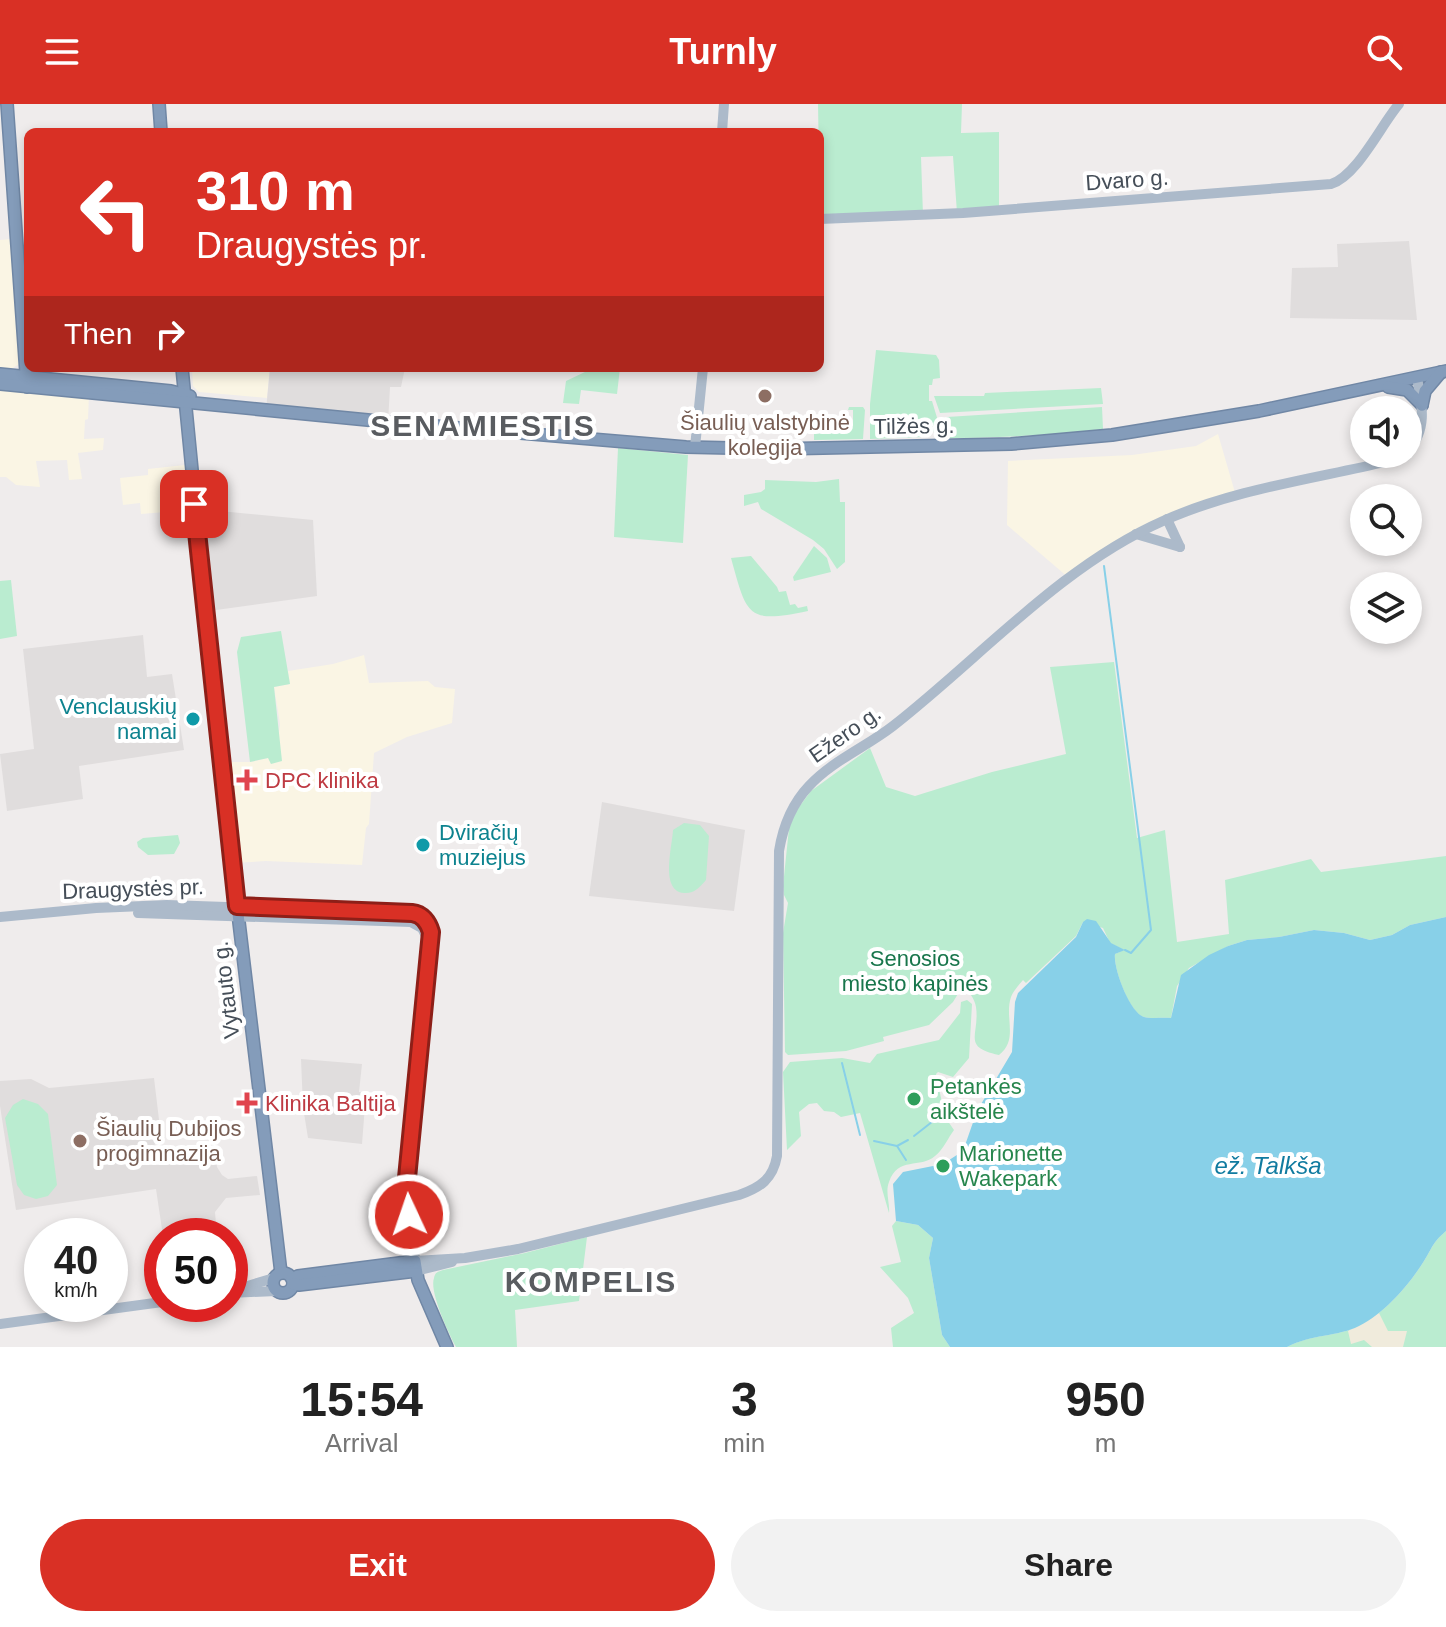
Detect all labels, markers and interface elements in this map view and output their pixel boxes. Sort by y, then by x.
icon: menu [40,30,84,74]
icon: search [1362,30,1406,74]
text: Turnly [669,31,777,72]
text: 310 m [196,159,355,222]
icon: left [64,160,168,264]
street label: Dvaro g. [1085,165,1169,195]
text: Draugystės pr. [196,225,428,266]
icon: right [148,312,192,356]
text: Then [64,317,132,350]
marker: Šiaulių valstybinė kolegija [756,387,774,405]
map controls [1350,396,1422,644]
button: sound [1350,396,1422,468]
district label: SENAMIESTIS [370,409,596,442]
place label: Šiaulių valstybinė kolegija [680,410,850,460]
street label: Tilžės g. [873,413,955,439]
pin [160,470,228,538]
icon: arrive [172,482,216,526]
button: search [1350,484,1422,556]
button: layers [1350,572,1422,644]
place label: Venclauskių namai [60,694,177,744]
street label: Ežero g. [804,700,886,768]
marker: Venclauskių namai [184,710,202,728]
place label: DPC klinika [265,768,379,793]
marker: DPC klinika [236,769,258,791]
place label: Dviračių muziejus [439,820,526,870]
marker: Dviračių muziejus [414,836,432,854]
street label: Draugystės pr. [62,874,204,904]
street label: Vytauto g. [208,940,244,1040]
park label: Senosios miesto kapinės [842,946,988,996]
place label: Petankės aikštelė [930,1074,1022,1124]
marker: Petankės aikštelė [905,1090,923,1108]
place label: Klinika Baltija [265,1091,397,1116]
marker: Klinika Baltija [236,1092,258,1114]
place label: Šiaulių Dubijos progimnazija [96,1116,242,1166]
marker: Šiaulių Dubijos progimnazija [71,1132,89,1150]
place label: Marionette Wakepark [959,1141,1063,1191]
water label: ež. Talkša [1214,1152,1322,1179]
marker: Marionette Wakepark [934,1157,952,1175]
position arrow [367,1173,451,1257]
speed limit sign: 50 [144,1218,248,1322]
text: 40 [54,1238,98,1282]
district label: KOMPELIS [505,1265,677,1298]
text: km/h [54,1279,98,1301]
text: 15:54 [300,1373,423,1426]
text: 3 [731,1373,758,1426]
text: 950 [1066,1373,1146,1426]
text: Arrival [325,1428,399,1458]
text: min [723,1428,765,1458]
text: m [1095,1428,1116,1458]
button: Exit [40,1519,715,1611]
button: Share [731,1519,1406,1611]

